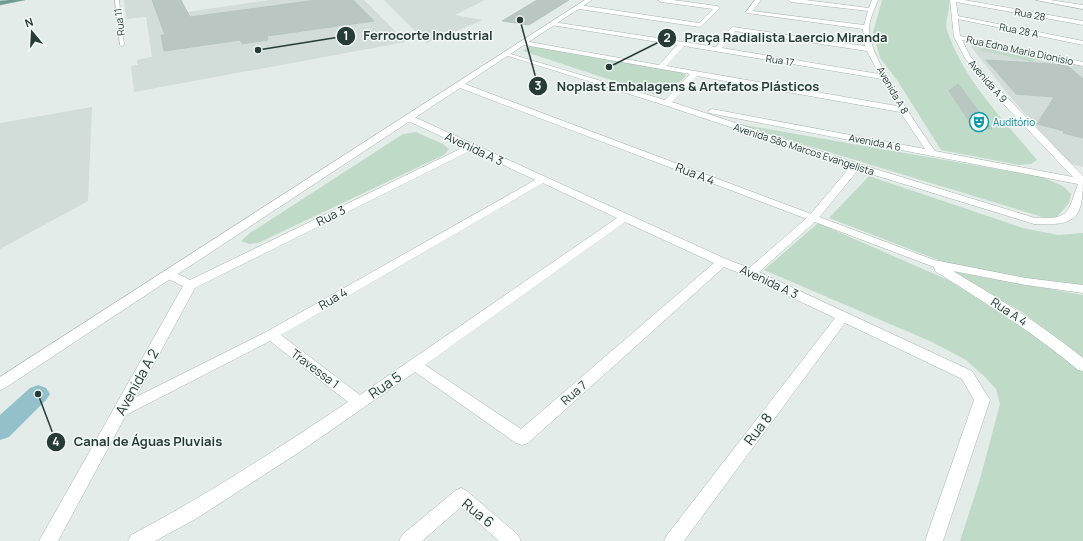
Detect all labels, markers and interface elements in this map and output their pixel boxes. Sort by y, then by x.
street label: Rua 28 [1013,4,1047,24]
street label: Rua 11 [110,7,128,37]
north arrow [12,12,52,52]
text: N [23,14,35,30]
street label: Rua 28 A [998,19,1040,41]
callout: Ferrocorte Industrial [336,23,501,48]
callout: Praça Radialista Laercio Miranda [657,25,896,50]
text: Ferrocorte Industrial [363,26,493,44]
text: 1 [343,27,349,44]
text: Praça Radialista Laercio Miranda [684,28,888,46]
text: 2 [663,29,671,46]
street label: Rua Edna Maria Dionísio [965,32,1075,68]
street label: Rua 17 [765,51,795,69]
street label: Avenida A 9 [965,56,1011,106]
street label: Avenida A 8 [874,64,912,116]
callout: Noplast Embalagens & Artefatos Plásticos [528,74,827,99]
text: 3 [535,77,542,94]
text: Noplast Embalagens & Artefatos Plásticos [557,77,819,95]
theatre icon: Auditório [968,111,990,133]
place label: Auditório [993,115,1035,129]
street label: Avenida São Marcos Evangelista [732,120,876,178]
street label: Avenida A 3 [442,128,506,169]
street label: Avenida A 6 [848,130,902,154]
street label: Rua A 4 [673,158,717,189]
street label: Rua 3 [313,201,348,230]
street label: Avenida A 3 [737,261,801,302]
street label: Rua 4 [315,283,350,314]
street label: Rua A 4 [988,293,1031,330]
street label: Avenida A 2 [111,345,163,418]
street label: Travessa 1 [288,345,343,392]
street label: Rua 5 [365,367,405,402]
street label: Rua 7 [557,376,590,409]
street label: Rua 8 [739,409,776,449]
callout: Canal de Águas Pluviais [46,429,231,454]
text: Canal de Águas Pluviais [74,432,222,450]
text: 4 [52,433,60,450]
street label: Rua 6 [458,494,498,531]

